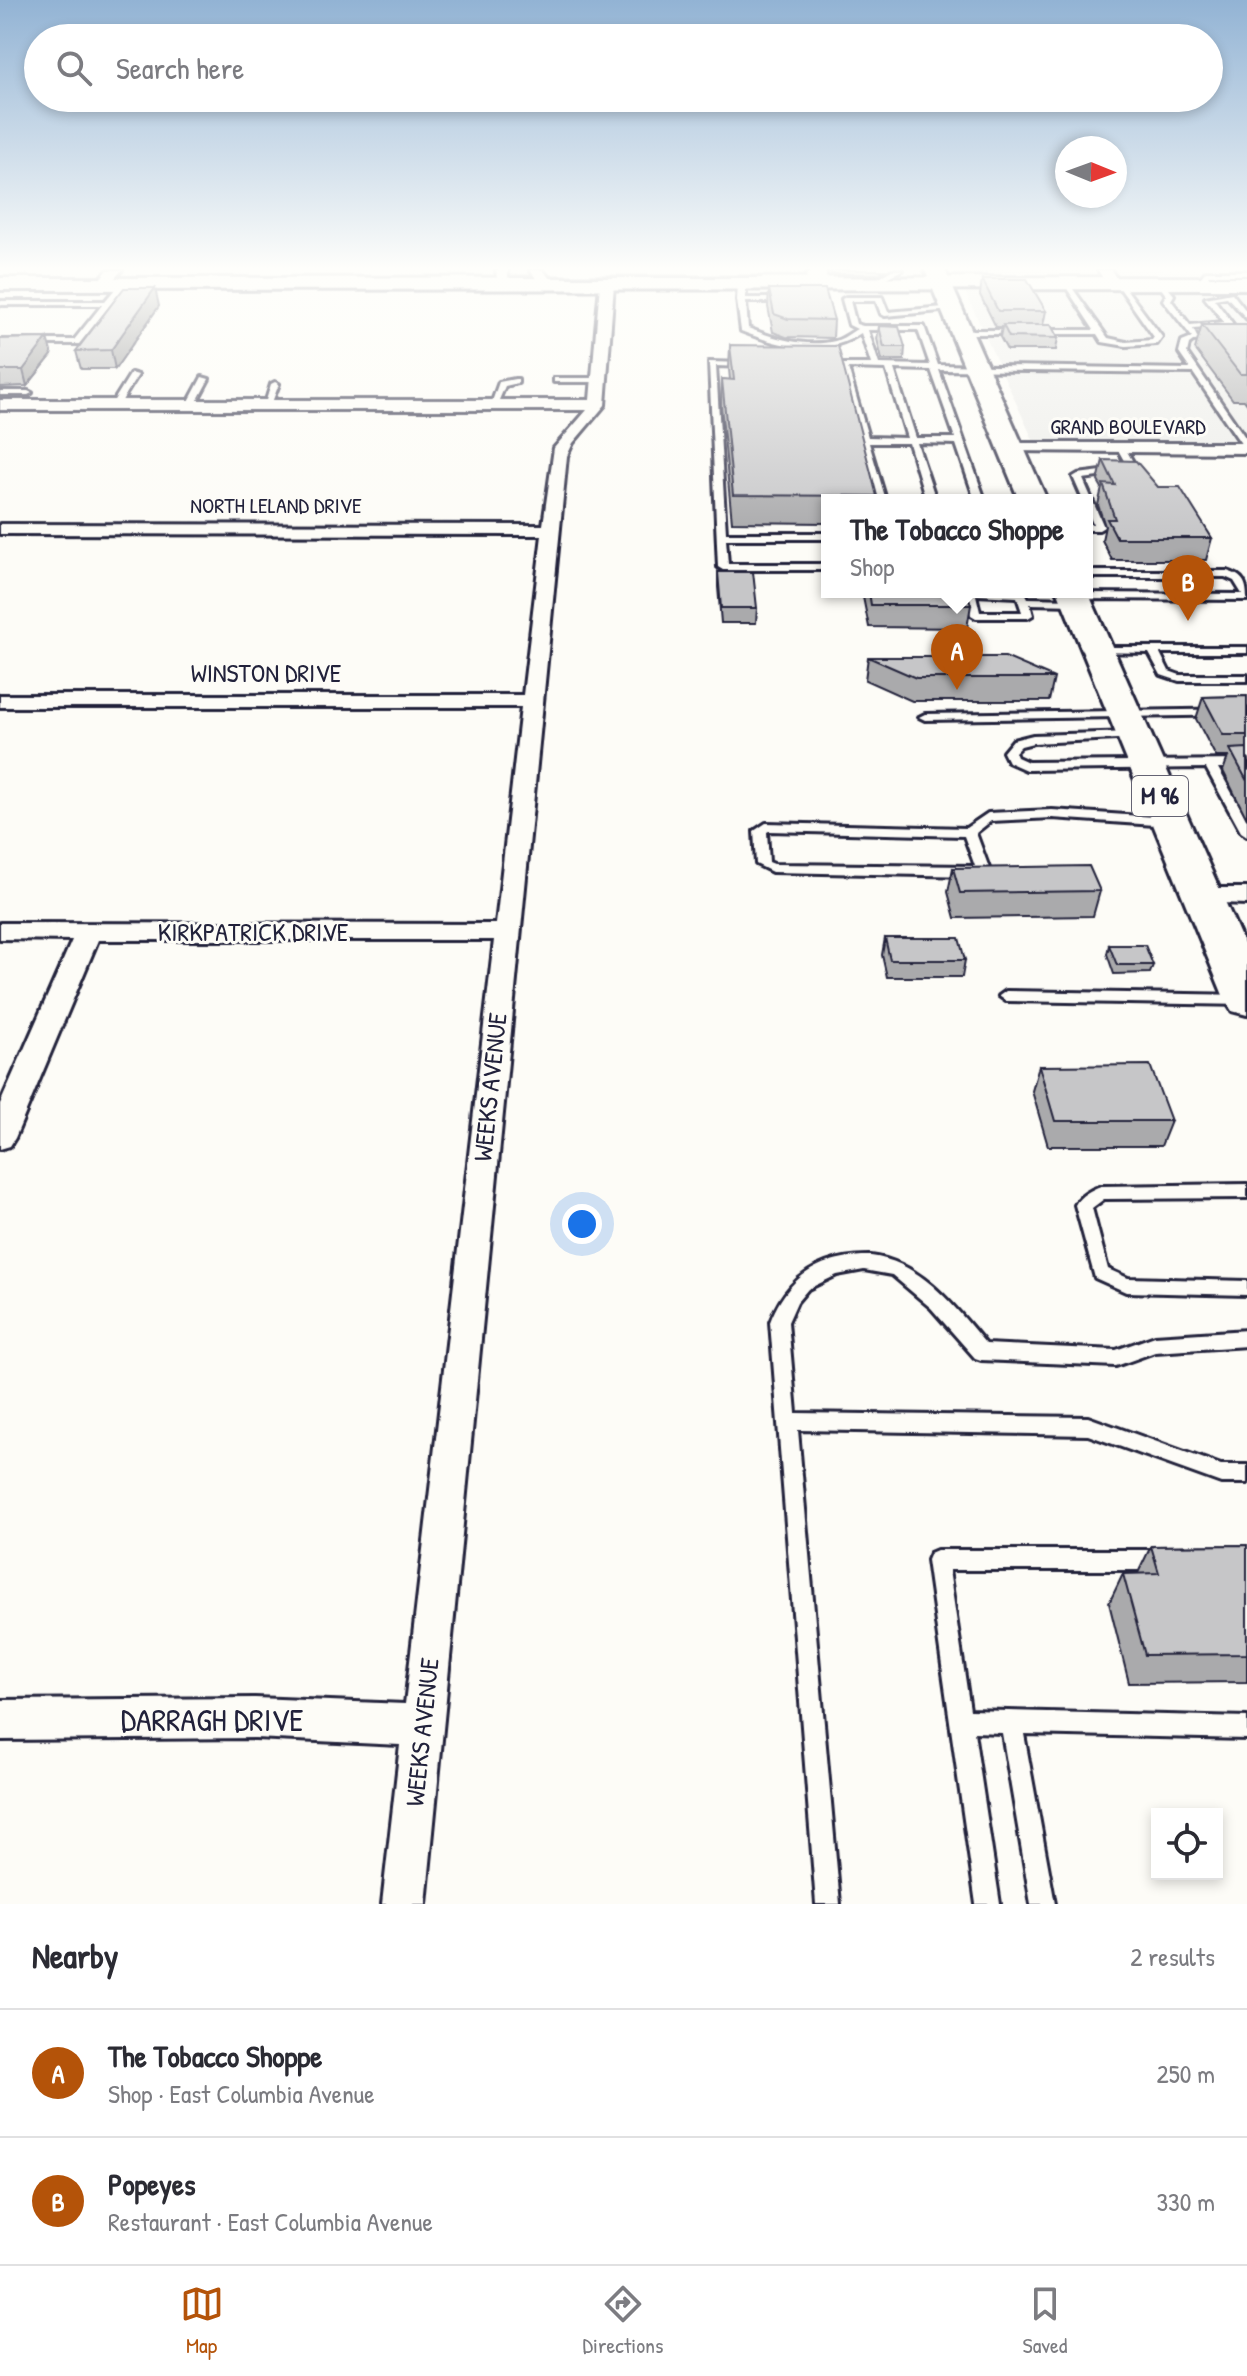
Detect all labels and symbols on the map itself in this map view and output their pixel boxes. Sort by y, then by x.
north arrow [1055,136,1127,208]
street label: GRAND BOULEVARD [1050,411,1206,441]
street label: NORTH LELAND DRIVE [190,490,362,520]
pin: B [1162,555,1214,621]
pin: A [931,624,983,690]
street label: WINSTON DRIVE [191,655,342,690]
road number: M 96 [1132,776,1188,816]
street label: KIRKPATRICK DRIVE [158,914,349,949]
street label: WEEKS AVENUE [464,1011,515,1163]
your location [562,1204,602,1244]
street label: WEEKS AVENUE [396,1656,447,1808]
street label: DARRAGH DRIVE [121,1698,303,1741]

